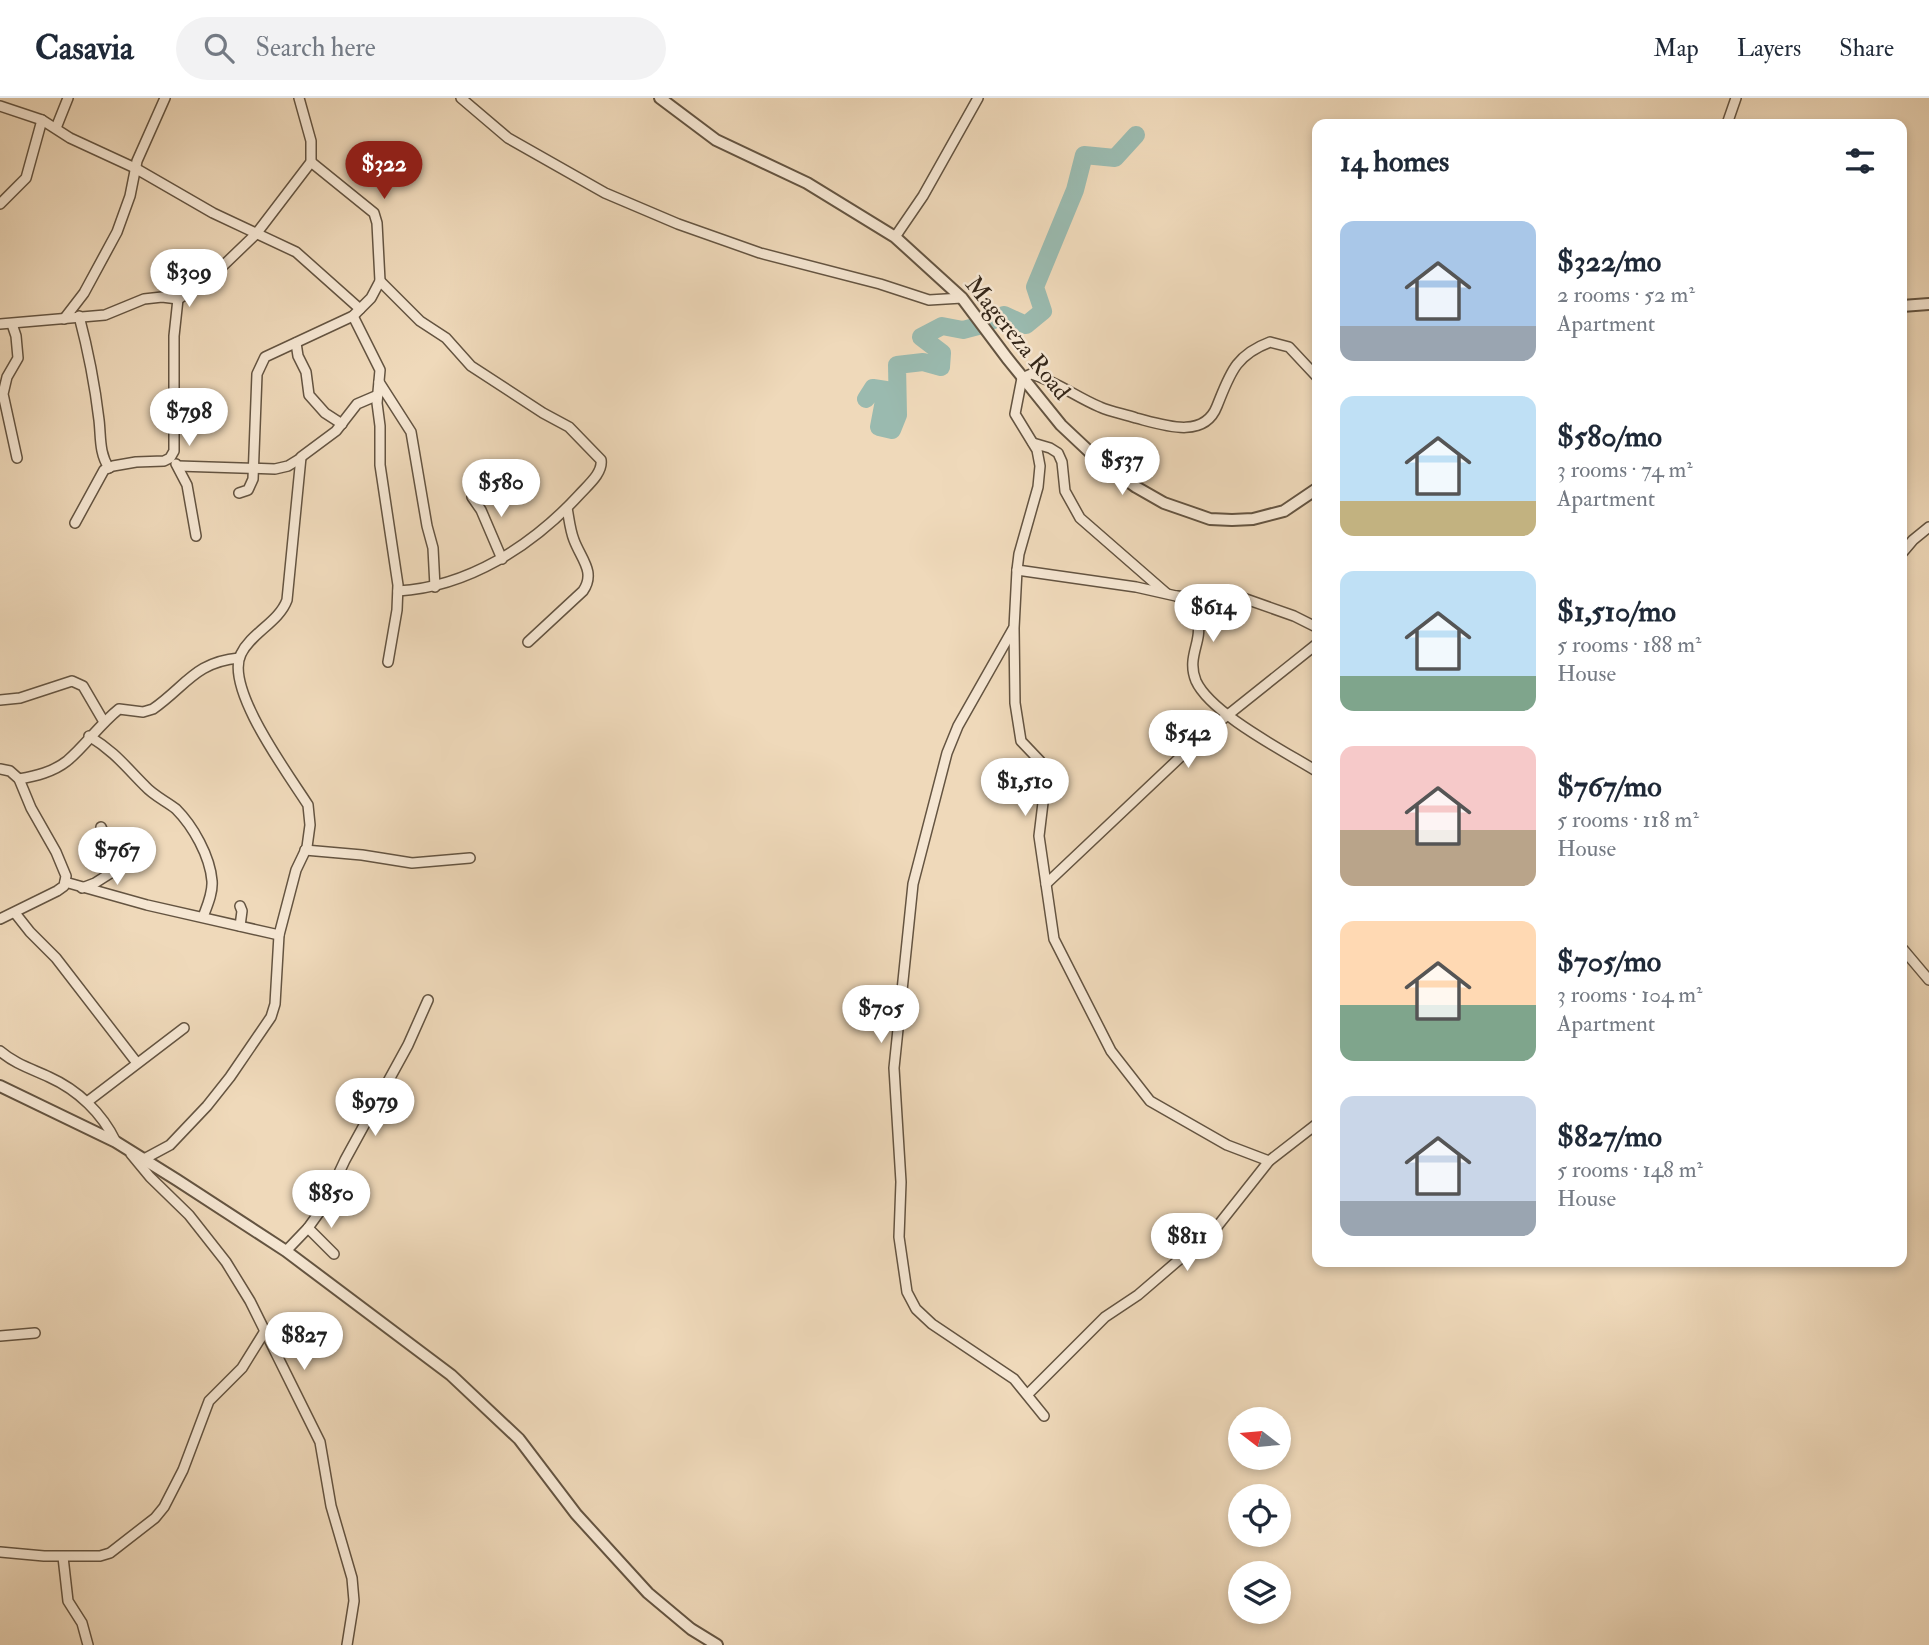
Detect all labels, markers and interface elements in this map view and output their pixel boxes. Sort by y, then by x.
search box [176,17,666,80]
text: Casavia [35,28,134,69]
icon: search [200,29,238,67]
text: Search here [256,32,376,64]
text: Map [1654,33,1699,64]
text: Layers [1737,33,1801,64]
text: Share [1839,33,1894,64]
pin: $322 [343,141,425,201]
icon: filters [1841,142,1879,180]
text: 14 homes [1340,143,1449,180]
text: $322 [361,149,407,178]
text: $322/mo [1557,243,1661,280]
icon: home [1396,249,1480,333]
pin: $309 [148,250,230,309]
text: $309 [166,257,212,286]
street label: Magereza Road [958,270,1077,407]
text: 2 rooms · 52 m² [1557,280,1695,309]
text: Apartment [1557,309,1655,338]
pin: $798 [148,388,230,448]
text: $798 [166,396,212,425]
text: $580/mo [1557,418,1662,455]
icon: home [1396,424,1480,508]
pin: $537 [1081,438,1163,497]
text: $537 [1101,445,1143,474]
text: 3 rooms · 74 m² [1557,455,1693,484]
pin: $580 [460,460,542,519]
text: $580 [478,467,524,496]
text: Apartment [1557,484,1655,513]
pin: $614 [1172,584,1254,644]
text: $614 [1190,592,1236,621]
text: $1,510/mo [1557,593,1676,630]
icon: home [1396,599,1480,683]
text: 5 rooms · 188 m² [1557,630,1701,659]
text: House [1557,659,1616,688]
pin: $542 [1147,710,1229,770]
text: $542 [1165,718,1211,747]
pin: $1,510 [968,758,1082,818]
text: $1,510 [997,766,1053,795]
text: $767/mo [1557,768,1662,805]
icon: home [1396,774,1480,858]
text: 5 rooms · 118 m² [1557,805,1699,834]
pin: $767 [76,828,158,887]
text: House [1557,834,1616,863]
text: $767 [94,835,140,864]
text: $705/mo [1557,943,1661,980]
icon: home [1396,949,1480,1033]
text: 3 rooms · 104 m² [1557,980,1703,1009]
pin: $705 [840,986,922,1045]
text: $705 [858,993,904,1022]
text: Apartment [1557,1009,1655,1038]
pin: $979 [334,1079,416,1138]
text: $979 [351,1086,399,1115]
text: $827/mo [1557,1118,1662,1155]
icon: home [1396,1124,1480,1208]
text: 5 rooms · 148 m² [1557,1155,1703,1184]
pin: $850 [290,1170,372,1230]
text: $850 [308,1178,354,1207]
text: House [1557,1184,1616,1213]
pin: $811 [1146,1214,1228,1273]
text: $811 [1167,1221,1207,1250]
pin: $827 [263,1312,345,1372]
text: $827 [281,1320,327,1349]
north arrow [1228,1407,1292,1470]
map controls [1228,1407,1291,1624]
button: locate [1228,1484,1291,1547]
button: layers [1228,1561,1291,1624]

